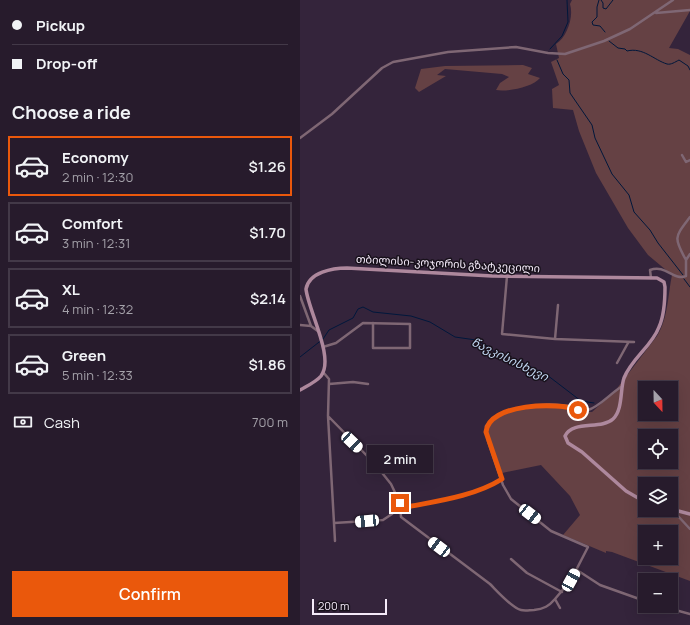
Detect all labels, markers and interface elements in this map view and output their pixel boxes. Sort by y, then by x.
text: Pickup [36,15,85,36]
text: Drop-off [36,53,97,74]
text: Choose a ride [12,100,131,124]
text: Economy [62,147,129,168]
icon: car [14,148,50,184]
text: $1.26 [249,156,286,177]
text: 2 min · 12:30 [62,168,133,186]
text: Comfort [62,213,123,234]
icon: car [14,214,50,250]
text: $1.70 [249,222,286,243]
text: 3 min · 12:31 [62,234,130,252]
street label: თბილისი-კოჯორის გზატკეცილი [355,251,541,275]
text: XL [62,279,80,300]
icon: car [14,280,50,316]
text: $2.14 [250,288,286,309]
text: 4 min · 12:32 [62,300,133,318]
water label: წავკისისხევი [469,333,552,385]
text: Green [62,345,106,366]
icon: car [14,346,50,382]
text: $1.86 [248,354,286,375]
text: 5 min · 12:33 [62,366,133,384]
north arrow [638,381,678,421]
map controls [638,381,678,613]
route start [569,401,587,419]
icon: cash [12,411,34,433]
text: Cash [44,412,80,433]
text: 700 m [252,413,288,431]
car [339,429,365,455]
button: locate [638,429,678,469]
callout: 2 min [367,445,433,473]
text: 2 min [383,450,417,468]
button: layers [638,477,678,517]
route end [391,494,409,512]
car [517,502,543,526]
car [355,514,379,528]
button: + [638,525,678,565]
car [426,535,452,559]
car [560,567,582,593]
button: Confirm [12,571,288,617]
button: − [638,573,678,613]
scale bar [312,597,387,616]
text: 200 m [318,598,349,613]

